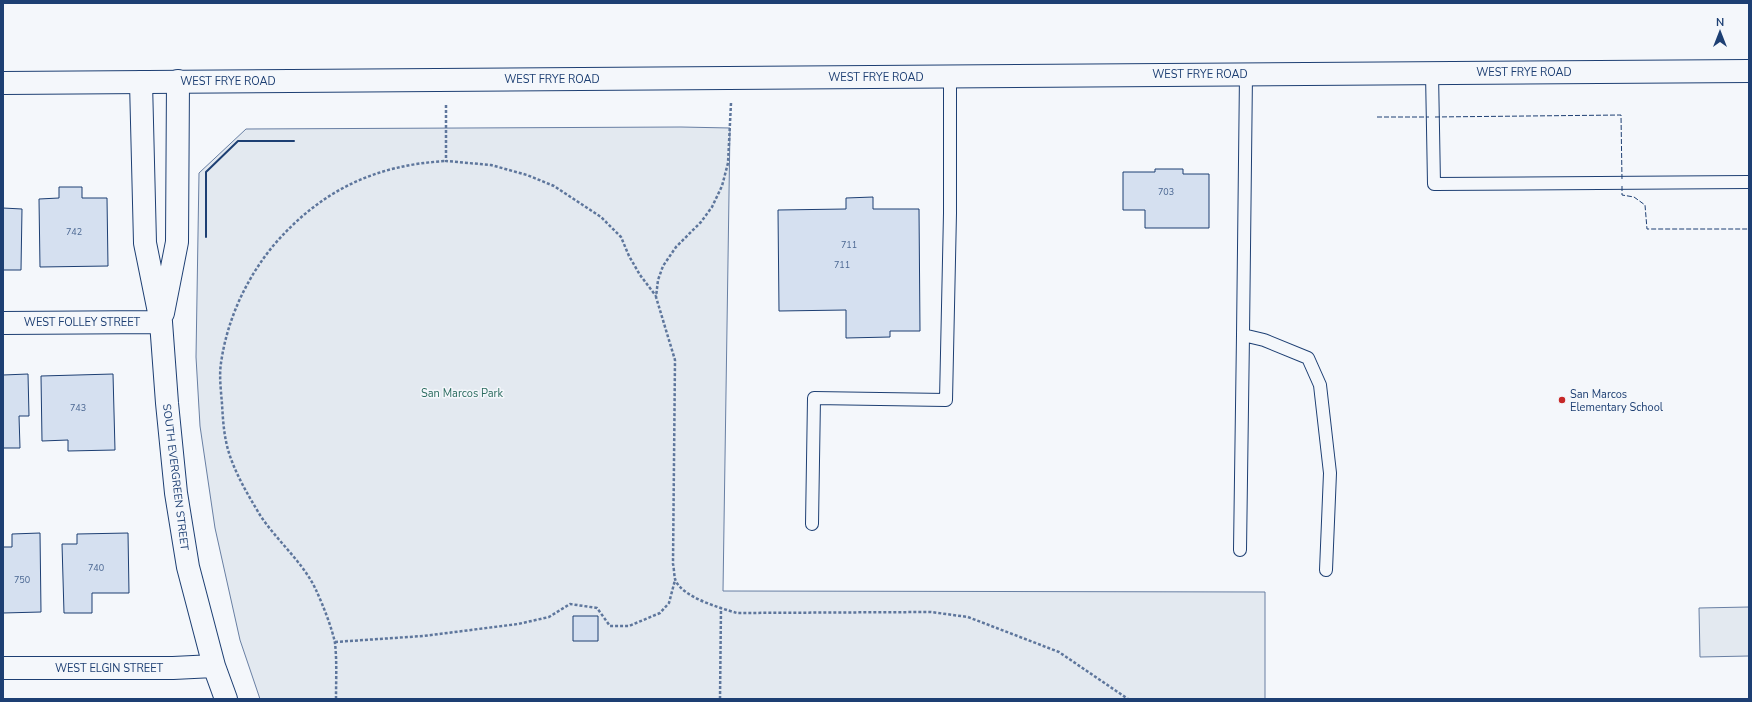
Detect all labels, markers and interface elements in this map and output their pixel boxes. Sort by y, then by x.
north arrow [1700,12,1740,52]
text: N [1716,15,1724,30]
street label: WEST FRYE ROAD [1476,65,1572,80]
street label: WEST FRYE ROAD [1152,67,1248,82]
street label: WEST FRYE ROAD [828,70,924,85]
street label: WEST FRYE ROAD [504,72,600,87]
street label: WEST FRYE ROAD [180,74,276,89]
house number: 703 [1158,186,1174,198]
house number: 742 [66,226,82,238]
house number: 711 [841,239,857,251]
house number: 711 [834,259,850,271]
street label: WEST FOLLEY STREET [24,315,141,330]
park label: San Marcos Park [421,386,503,401]
place label: San Marcos Elementary School [1570,387,1664,415]
marker: San Marcos Elementary School [1557,395,1567,405]
house number: 743 [70,402,86,414]
street label: SOUTH EVERGREEN STREET [159,403,192,552]
house number: 740 [88,562,104,574]
house number: 750 [14,574,30,586]
street label: WEST ELGIN STREET [55,661,163,676]

